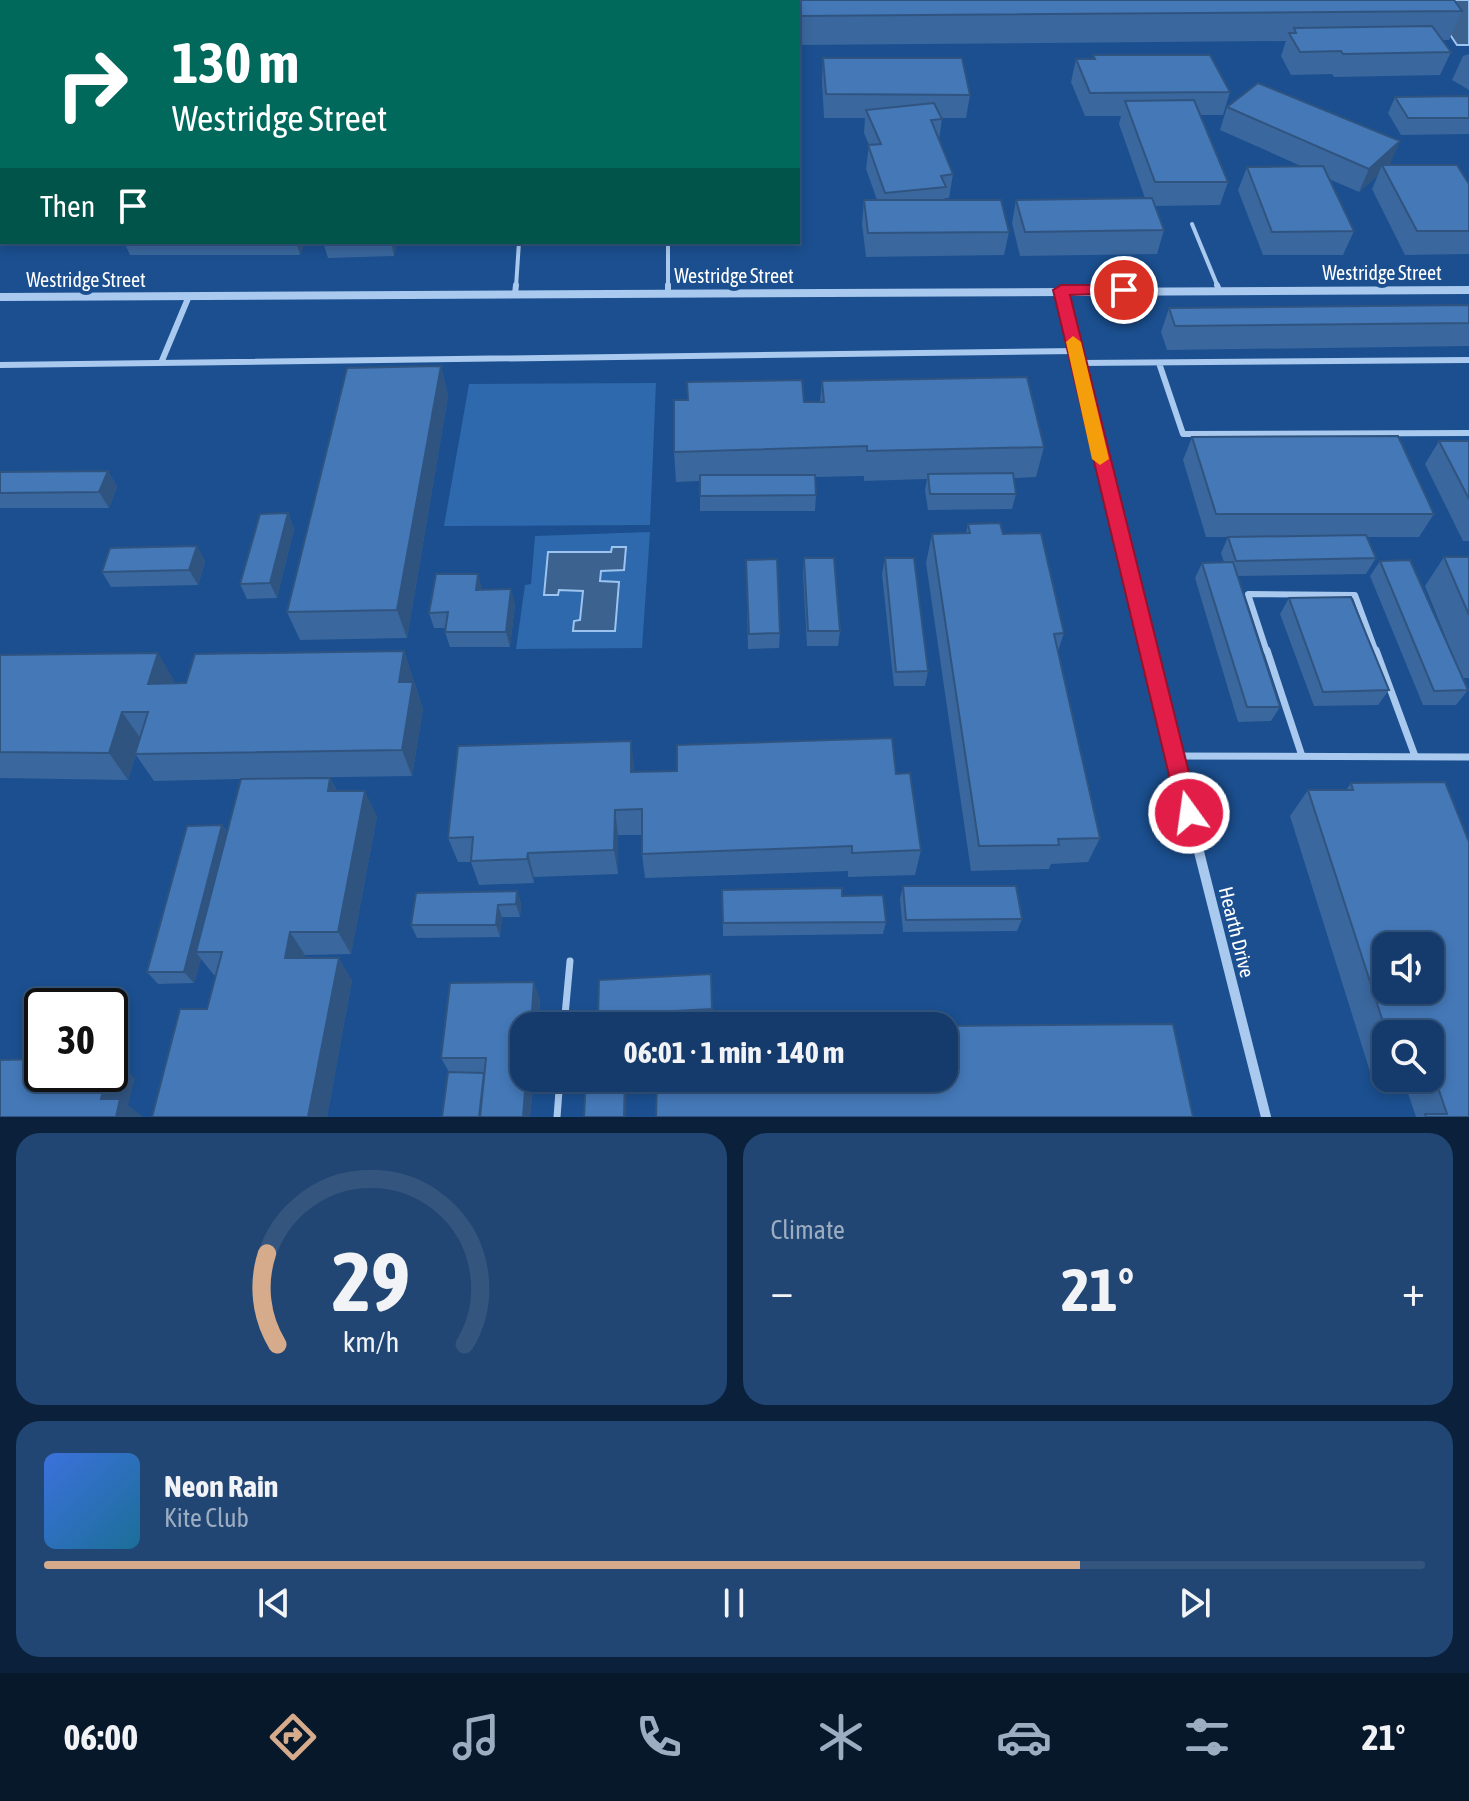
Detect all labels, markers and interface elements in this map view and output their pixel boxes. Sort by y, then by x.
text: 130 m [172,31,299,95]
icon: right [40,32,144,136]
text: Westridge Street [172,97,387,139]
icon: arrive [111,184,155,228]
text: Then [40,189,95,223]
pin [1090,256,1158,324]
street label: Westridge Street [1322,261,1442,284]
street label: Westridge Street [674,264,794,287]
street label: Westridge Street [26,268,146,291]
icon: arrive [1102,268,1146,312]
position arrow [1147,771,1231,855]
street label: Hearth Drive [1215,884,1259,980]
map controls [1372,932,1444,1092]
button: sound [1372,932,1444,1004]
speed limit sign: 30 [24,988,128,1092]
button: search [1372,1020,1444,1092]
text: 06:01 · 1 min · 140 m [624,1035,844,1069]
text: Climate [771,1215,845,1245]
text: 29 [332,1233,410,1329]
text: 21° [1061,1255,1134,1324]
text: − [771,1265,793,1315]
text: + [1402,1265,1425,1315]
text: km/h [343,1325,400,1358]
text: Neon Rain [164,1469,278,1503]
text: Kite Club [164,1503,249,1533]
icon: previous [252,1581,296,1625]
icon: pause [712,1581,756,1625]
icon: next [1173,1581,1217,1625]
icon: directions [265,1709,321,1765]
icon: music [448,1709,504,1765]
icon: phone [631,1709,687,1765]
icon: climate [813,1709,869,1765]
icon: car [996,1709,1052,1765]
icon: filters [1179,1709,1235,1765]
text: 06:00 [63,1716,138,1758]
text: 21° [1362,1716,1406,1758]

